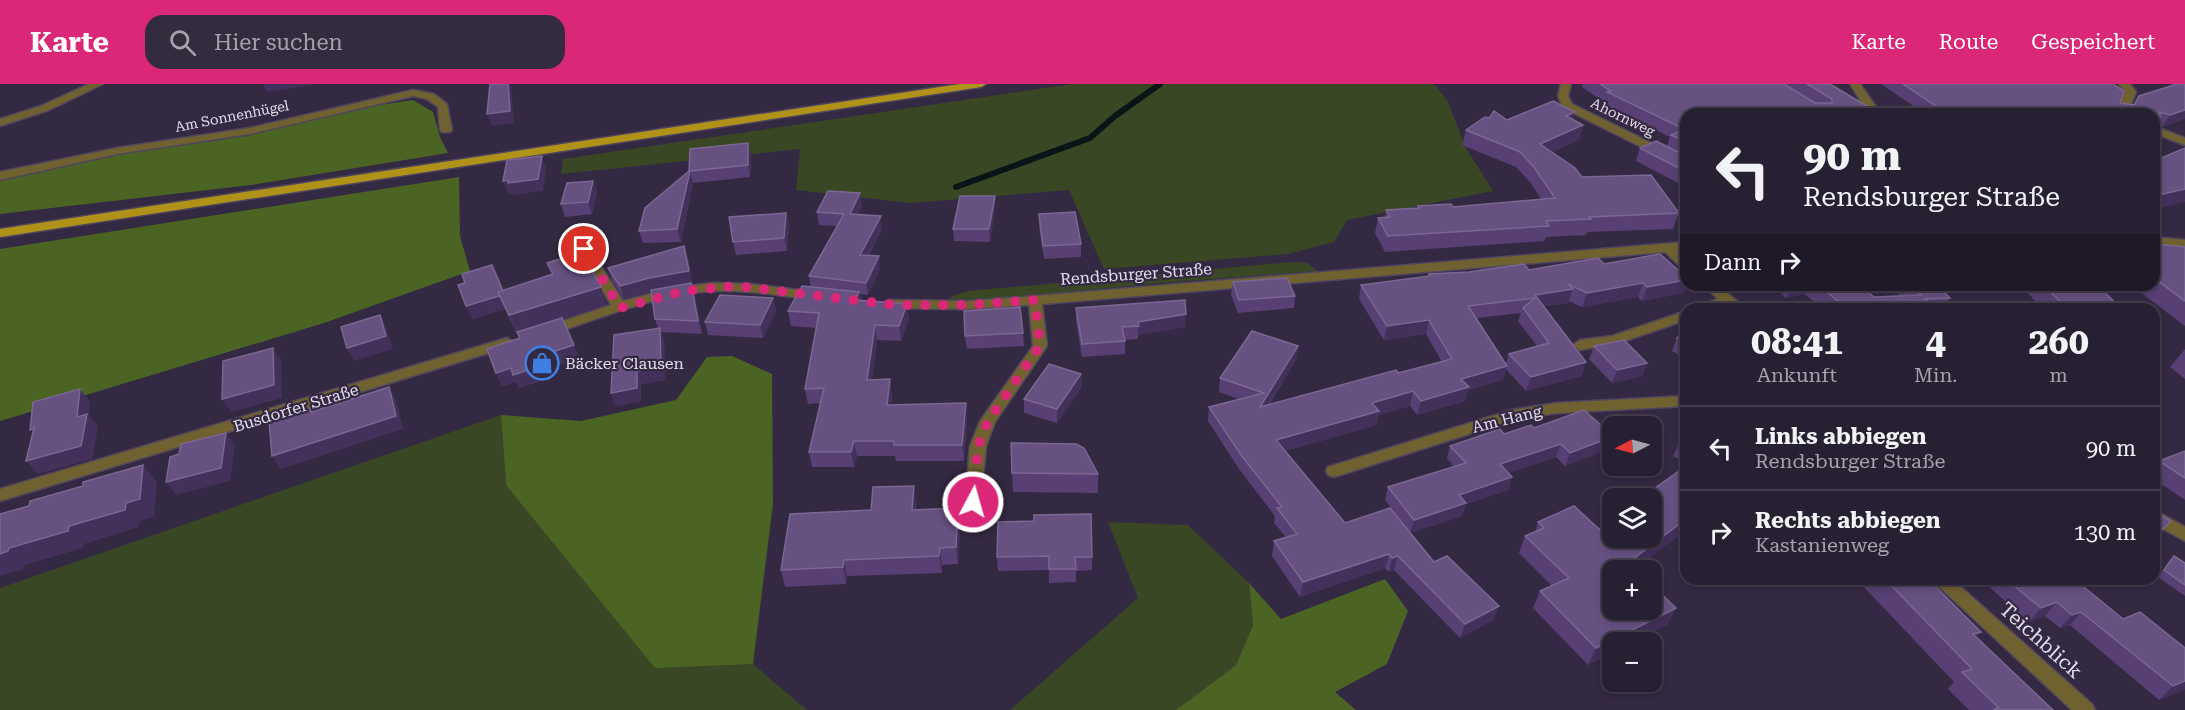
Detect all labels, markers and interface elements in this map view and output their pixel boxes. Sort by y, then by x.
search box [145,15,565,69]
text: Karte [30,26,109,59]
icon: search [166,26,199,59]
text: Hier suchen [214,30,343,55]
text: Karte [1851,30,1906,54]
text: Route [1939,30,1998,54]
text: Gespeichert [2031,30,2155,54]
street label: Ahornweg [1588,95,1658,139]
street label: Am Sonnenhügel [174,97,291,135]
text: 90 m [1803,131,1901,180]
icon: left [1704,132,1782,210]
text: Rendsburger Straße [1803,181,2060,213]
pin [558,223,609,274]
icon: arrive [567,232,600,265]
icon: right [1773,246,1806,279]
text: Dann [1704,250,1761,275]
street label: Rendsburger Straße [1059,259,1213,289]
text: 08:41 [1751,321,1843,363]
text: 4 [1926,321,1946,363]
text: 260 [2028,321,2089,363]
shop icon: Bäcker Clausen [524,345,560,381]
place label: Bäcker Clausen [565,354,684,373]
text: Ankunft [1757,363,1837,387]
text: Min. [1914,363,1957,387]
text: m [2050,363,2068,387]
street label: Busdorfer Straße [231,380,361,436]
street label: Am Hang [1470,401,1545,437]
north arrow [1602,416,1662,476]
map controls [1602,416,1662,692]
text: Links abbiegen [1755,424,1926,449]
icon: left [1704,432,1737,465]
text: 90 m [2086,436,2136,461]
text: Rendsburger Straße [1755,449,1945,473]
position arrow [941,470,1005,534]
button: layers [1602,488,1662,548]
text: Rechts abbiegen [1755,508,1941,533]
icon: right [1704,516,1737,549]
text: 130 m [2073,520,2136,545]
text: Kastanienweg [1755,533,1889,557]
button: + [1602,560,1662,620]
street label: Teichblick [1995,597,2087,683]
button: − [1602,632,1662,692]

